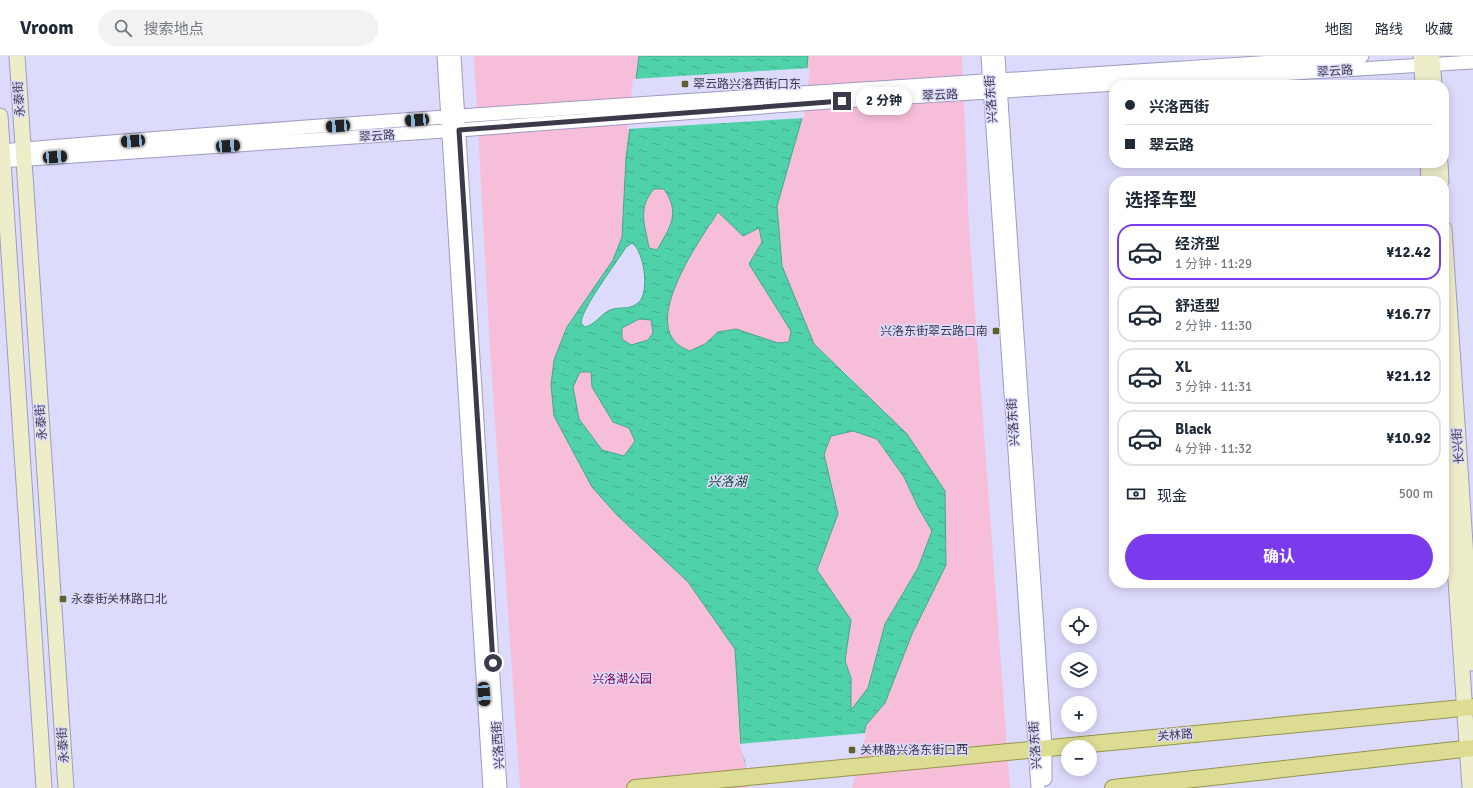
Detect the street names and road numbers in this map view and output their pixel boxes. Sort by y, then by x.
street label: 翠云路 [1317,63,1354,80]
street label: 兴洛东街 [982,74,1001,123]
street label: 永泰街 [11,80,28,117]
street label: 翠云路 [922,87,958,104]
street label: 翠云路 [359,128,396,145]
street label: 兴洛东街 [1004,397,1023,446]
street label: 永泰街 [33,403,50,440]
street label: 长兴街 [1450,427,1467,464]
street label: 兴洛西街 [489,720,508,769]
street label: 兴洛东街 [1026,720,1045,769]
street label: 永泰街 [55,726,72,763]
street label: 关林路 [1156,726,1194,745]

